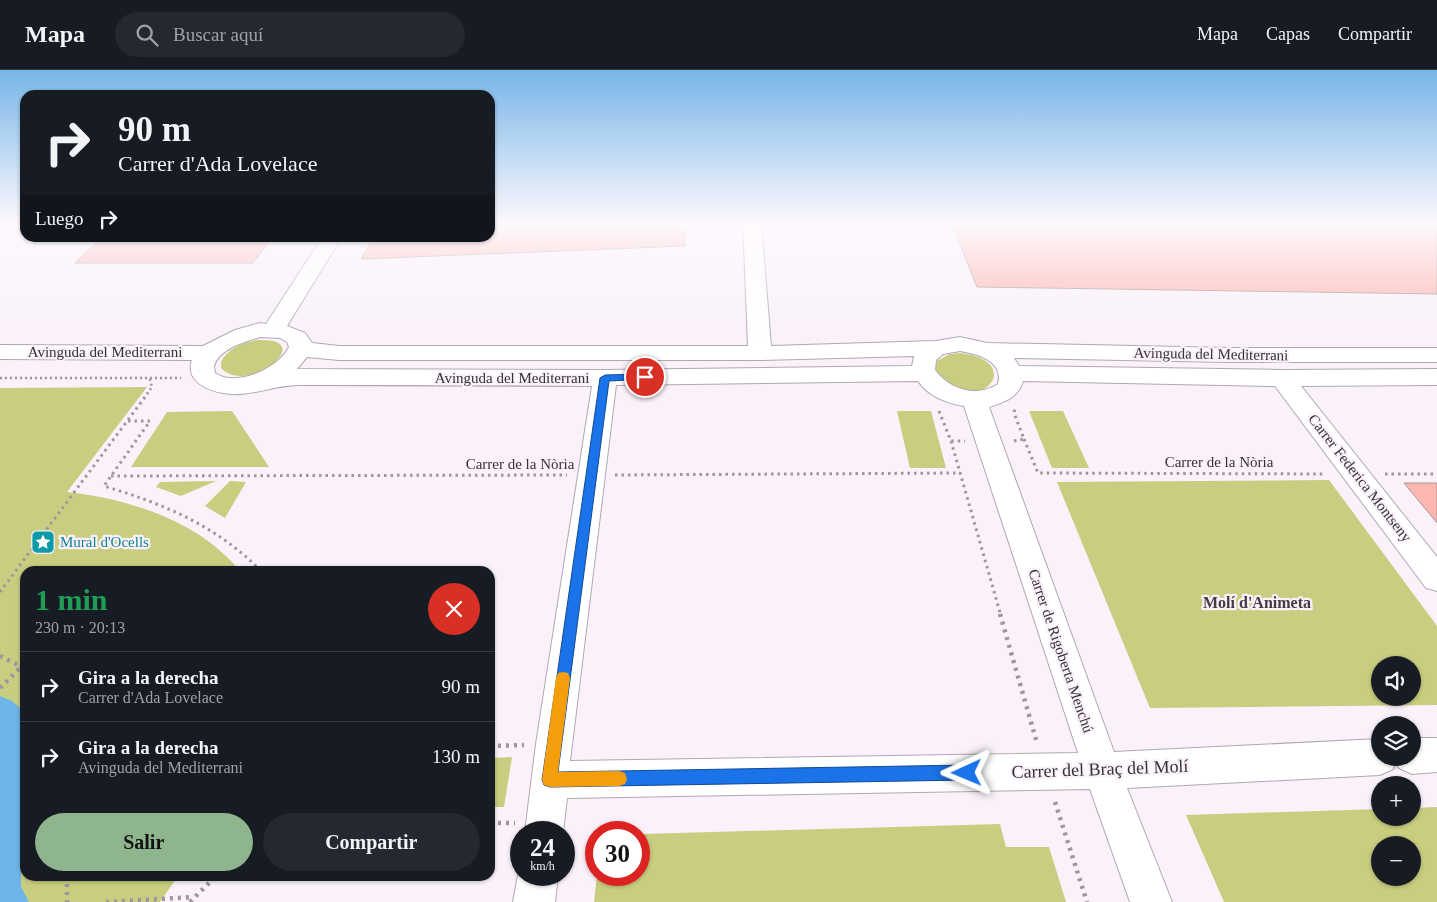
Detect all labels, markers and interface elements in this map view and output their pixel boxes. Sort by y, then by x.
search box [115,12,465,57]
text: Mapa [25,21,85,47]
icon: search [133,21,161,49]
text: Buscar aquí [173,24,263,45]
text: Mapa [1197,24,1238,44]
text: Capas [1266,24,1310,44]
text: Compartir [1338,24,1412,44]
icon: right [35,110,100,175]
text: 90 m [118,110,191,149]
text: Carrer d'Ada Lovelace [118,151,317,176]
icon: right [94,205,122,233]
text: Luego [35,208,84,229]
street label: Avinguda del Mediterrani [28,344,182,360]
street label: Avinguda del Mediterrani [1134,345,1288,363]
pin [624,356,666,398]
icon: arrive [631,363,659,391]
street label: Avinguda del Mediterrani [435,370,589,386]
street label: Carrer Federica Montseny [1305,411,1415,545]
street label: Carrer de la Nòria [1165,454,1274,470]
street label: Carrer de la Nòria [466,456,575,472]
place icon: Mural d'Ocells [30,529,56,555]
place label: Mural d'Ocells [60,534,149,550]
street label: Carrer de Rigoberta Menchú [1025,567,1097,735]
text: 1 min [35,583,108,616]
button: close [428,583,480,635]
district label: Molí d'Animeta [1203,594,1311,611]
text: 230 m · 20:13 [35,619,125,636]
map controls [1371,656,1421,886]
button: sound [1371,656,1421,706]
text: Gira a la derecha [78,667,219,688]
icon: right [35,673,63,701]
text: 90 m [441,676,480,697]
text: Carrer d'Ada Lovelace [78,689,223,706]
button: layers [1371,716,1421,766]
text: Gira a la derecha [78,737,219,758]
icon: right [35,743,63,771]
text: 130 m [432,746,480,767]
position arrow [940,746,992,798]
street label: Carrer del Braç del Molí [1011,756,1189,782]
text: Avinguda del Mediterrani [78,759,243,776]
button: + [1371,776,1421,826]
button: Salir [35,813,253,871]
button: Compartir [263,813,480,871]
speed limit sign: 30 [585,821,650,886]
text: 24 [530,834,555,861]
button: − [1371,836,1421,886]
text: km/h [530,859,555,873]

